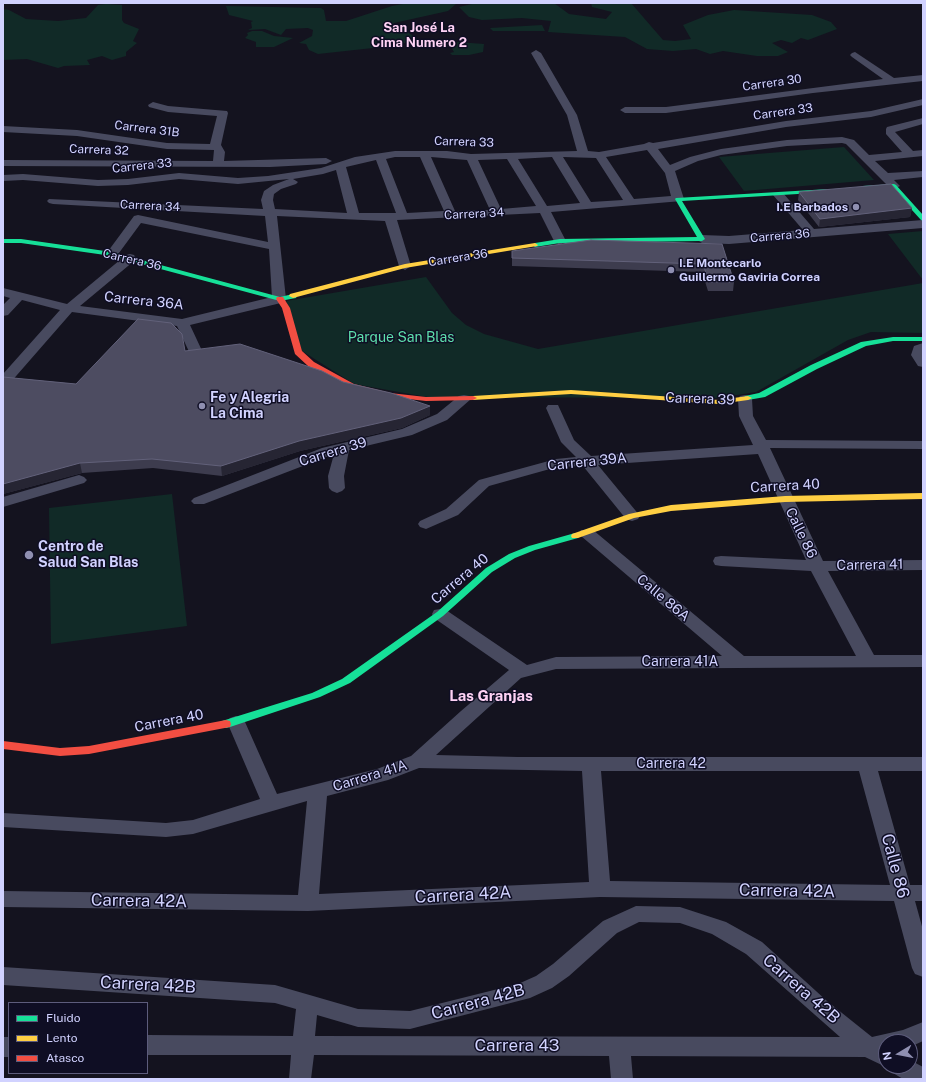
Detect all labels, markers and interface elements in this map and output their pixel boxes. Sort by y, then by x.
district label: San José La Cima Numero 2 [371,20,467,51]
street label: Carrera 30 [741,72,803,94]
street label: Carrera 33 [752,101,814,123]
street label: Carrera 31B [114,118,180,140]
street label: Carrera 33 [434,134,494,150]
street label: Carrera 32 [69,142,129,158]
street label: Carrera 33 [111,156,173,176]
street label: Carrera 34 [120,197,180,215]
place label: I.E Barbados [776,200,848,214]
marker: I.E Barbados [851,202,861,212]
street label: Carrera 34 [444,205,504,223]
street label: Carrera 36 [750,226,810,246]
street label: Carrera 36 [101,246,163,274]
street label: Carrera 36 [427,246,489,270]
place label: I.E Montecarlo Guillermo Gaviria Correa [679,256,820,284]
marker: I.E Montecarlo Guillermo Gaviria Correa [666,265,676,275]
street label: Carrera 36A [103,288,185,314]
park label: Parque San Blas [348,330,454,346]
street label: Carrera 39 [665,389,735,409]
place label: Fe y Alegria La Cima [210,390,289,422]
marker: Fe y Alegria La Cima [197,401,207,411]
street label: Carrera 39 [297,434,369,470]
street label: Carrera 39A [546,449,628,475]
street label: Carrera 40 [750,476,820,496]
street label: Calle 86 [782,505,820,561]
place label: Centro de Salud San Blas [38,539,138,572]
marker: Centro de Salud San Blas [23,549,35,561]
street label: Carrera 40 [428,550,492,608]
street label: Carrera 41 [836,556,904,574]
street label: Calle 86A [633,571,693,625]
street label: Carrera 41A [642,654,718,670]
district label: Las Granjas [449,687,533,705]
street label: Carrera 40 [133,706,205,736]
street label: Carrera 42 [636,756,706,772]
street label: Carrera 41A [331,757,409,795]
street label: Calle 86 [877,832,913,900]
street label: Carrera 42A [739,880,835,902]
street label: Carrera 42A [414,882,512,908]
street label: Carrera 42A [91,890,187,912]
street label: Carrera 42B [758,950,844,1028]
street label: Carrera 42B [100,972,196,998]
street label: Carrera 42B [429,980,527,1024]
legend [8,1002,148,1074]
text: Fluido [46,1011,81,1025]
text: Lento [46,1031,77,1045]
north arrow [878,1034,918,1074]
street label: Carrera 43 [474,1036,560,1056]
text: Atasco [46,1051,84,1065]
text: N [881,1051,894,1061]

